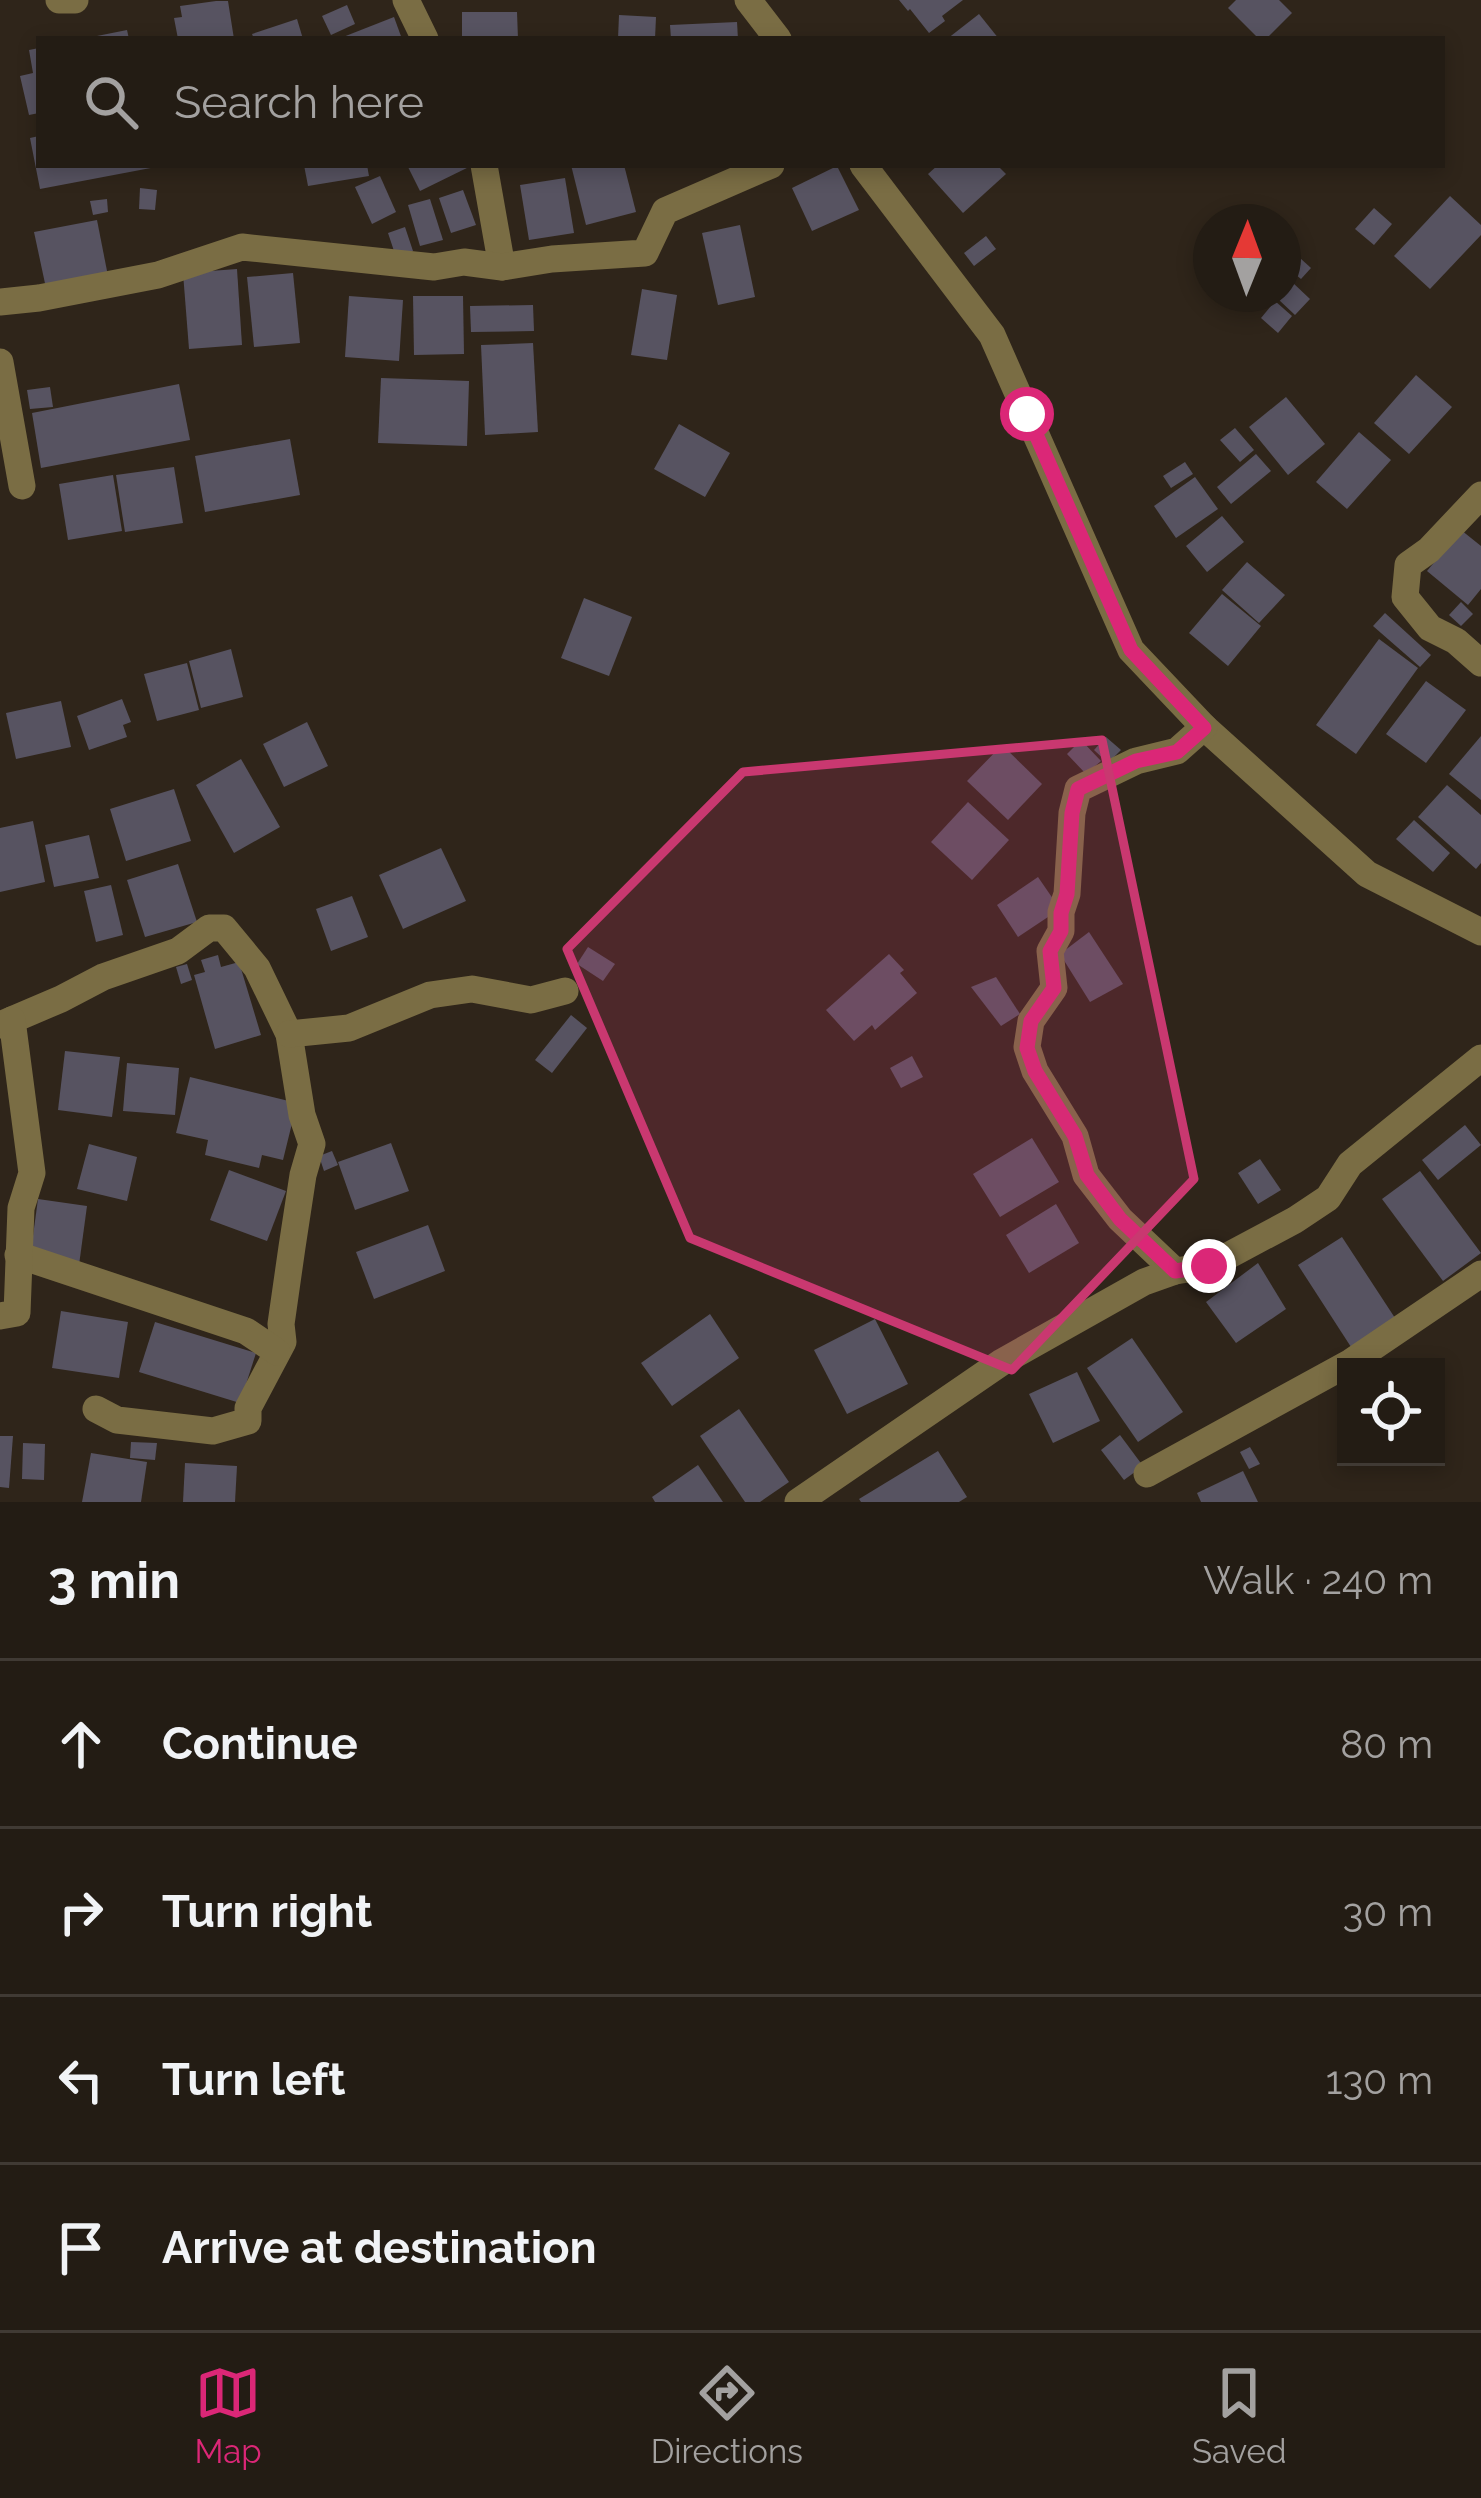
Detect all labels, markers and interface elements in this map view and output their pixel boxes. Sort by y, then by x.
search box [36,36,1445,168]
icon: search [78,69,144,135]
text: Search here [174,76,424,129]
north arrow [1193,204,1301,312]
route start [1000,387,1054,441]
route end [1182,1239,1236,1293]
map controls [1337,1358,1445,1466]
button: locate [1337,1358,1445,1466]
text: 3 min [48,1550,180,1610]
text: Walk · 240 m [1203,1557,1433,1603]
icon: ahead [48,1711,114,1777]
text: Continue [162,1717,358,1770]
text: 80 m [1340,1721,1433,1767]
icon: right [48,1879,114,1945]
text: Turn right [162,1885,372,1938]
text: 30 m [1343,1889,1433,1935]
icon: left [48,2047,114,2113]
text: Turn left [162,2053,345,2106]
text: 130 m [1326,2057,1433,2103]
icon: arrive [48,2215,114,2281]
text: Arrive at destination [162,2221,597,2274]
tab: Map [195,2360,262,2471]
tab: Directions [651,2360,803,2471]
tab: Saved [1192,2360,1286,2471]

